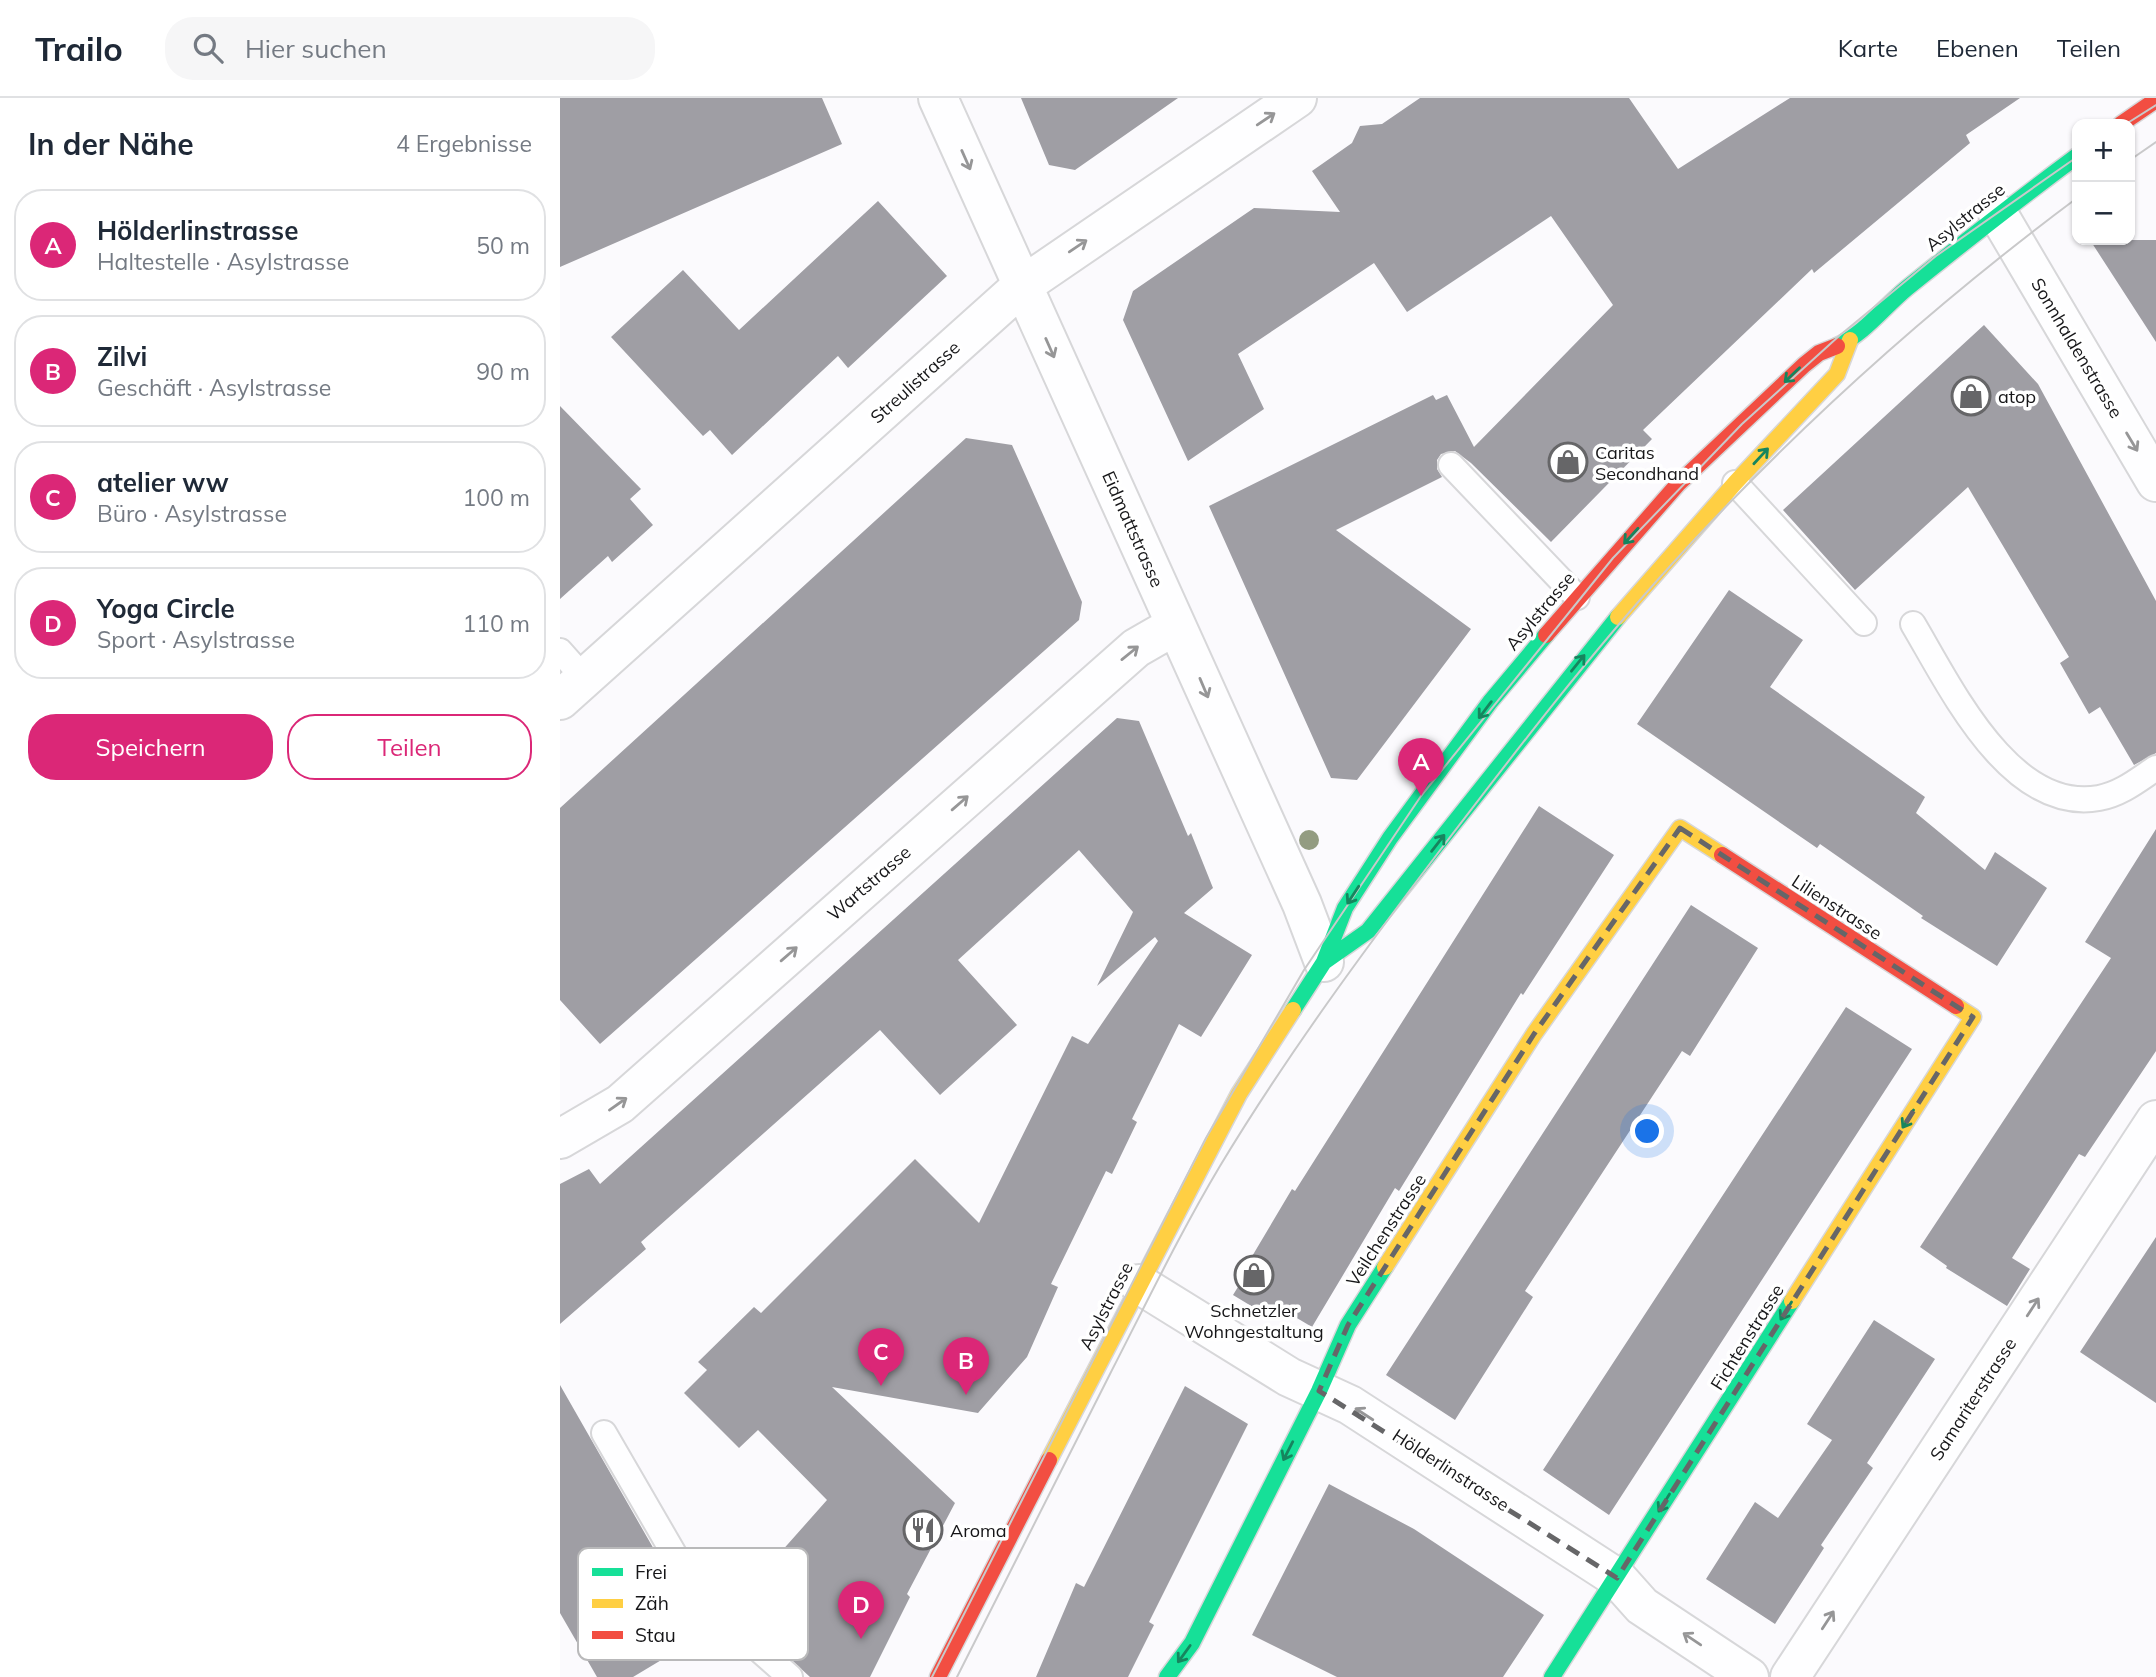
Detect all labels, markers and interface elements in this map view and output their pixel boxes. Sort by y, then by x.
search box [165,17,655,80]
text: Trailo [35,28,123,69]
icon: search [189,29,227,67]
text: Hier suchen [245,32,387,65]
text: Karte [1838,33,1898,63]
text: Ebenen [1936,33,2019,63]
text: Teilen [2057,33,2121,63]
one-way arrow [1256,112,1275,126]
map controls [2072,119,2135,245]
button: + [2072,119,2135,182]
text: In der Nähe [28,125,194,163]
text: 4 Ergebnisse [396,129,532,158]
one-way arrow [960,149,973,170]
street label: Asylstrasse [1921,178,2009,256]
button: − [2072,182,2135,245]
text: Hölderlinstrasse [97,214,298,247]
text: A [44,231,62,260]
text: 50 m [476,231,530,260]
one-way arrow [1067,239,1087,253]
text: Haltestelle · Asylstrasse [97,247,349,276]
street label: Sonnhaldenstrasse [2026,274,2128,422]
street label: Streulistrasse [865,336,965,428]
one-way arrow [1044,337,1057,358]
text: Zilvi [97,340,147,373]
text: B [45,357,61,386]
text: 90 m [476,357,530,386]
one-way arrow [1784,367,1801,384]
text: Geschäft · Asylstrasse [97,373,331,402]
shop icon: atop [1950,375,1992,417]
place label: atop [1998,385,2036,408]
one-way arrow [2125,431,2139,451]
shop icon: Caritas Secondhand [1547,441,1589,483]
place label: Caritas Secondhand [1595,441,1699,485]
one-way arrow [1752,448,1769,465]
text: atelier ww [97,466,229,499]
street label: Eidmattstrasse [1097,467,1169,591]
text: C [45,483,61,512]
text: 100 m [462,483,530,512]
text: Büro · Asylstrasse [97,499,287,528]
one-way arrow [1623,527,1640,544]
street label: Asylstrasse [1500,567,1580,655]
text: Yoga Circle [97,592,235,625]
text: D [44,609,62,638]
text: 110 m [462,609,530,638]
text: Sport · Asylstrasse [97,625,295,654]
one-way arrow [1121,645,1139,661]
one-way arrow [1570,655,1586,673]
one-way arrow [1198,676,1211,698]
one-way arrow [1477,700,1492,718]
button: Speichern [28,714,273,780]
button: Teilen [287,714,532,780]
pin: A [1398,738,1444,796]
one-way arrow [951,795,968,812]
one-way arrow [1430,834,1445,852]
street label: Wartstrasse [823,840,915,926]
street label: Lilienstrasse [1788,869,1886,945]
one-way arrow [1346,885,1360,905]
one-way arrow [780,946,798,962]
one-way arrow [608,1097,627,1111]
one-way arrow [1901,1109,1915,1128]
your location [1630,1114,1664,1148]
street label: Veilchenstrasse [1341,1169,1431,1291]
shop icon: Schnetzler Wohngestaltung [1233,1254,1275,1296]
street label: Asylstrasse [1074,1258,1138,1354]
street label: Fichtenstrasse [1705,1280,1789,1394]
one-way arrow [2026,1298,2041,1317]
place label: Schnetzler Wohngestaltung [1184,1299,1324,1343]
one-way arrow [1779,1301,1793,1320]
pin: C [858,1328,904,1386]
street label: Samariterstrasse [1925,1333,2021,1465]
pin: B [943,1337,989,1395]
one-way arrow [1355,1407,1374,1421]
street label: Hölderlinstrasse [1388,1424,1514,1516]
one-way arrow [1281,1440,1295,1461]
one-way arrow [1657,1493,1671,1513]
restaurant icon: Aroma [902,1509,944,1551]
place label: Aroma [950,1519,1007,1542]
legend [578,1548,808,1660]
text: Frei [635,1560,667,1584]
pin: D [838,1581,884,1639]
text: Zäh [635,1591,669,1615]
one-way arrow [1821,1611,1835,1630]
text: Stau [635,1623,676,1647]
one-way arrow [1683,1632,1702,1646]
one-way arrow [1177,1644,1192,1662]

